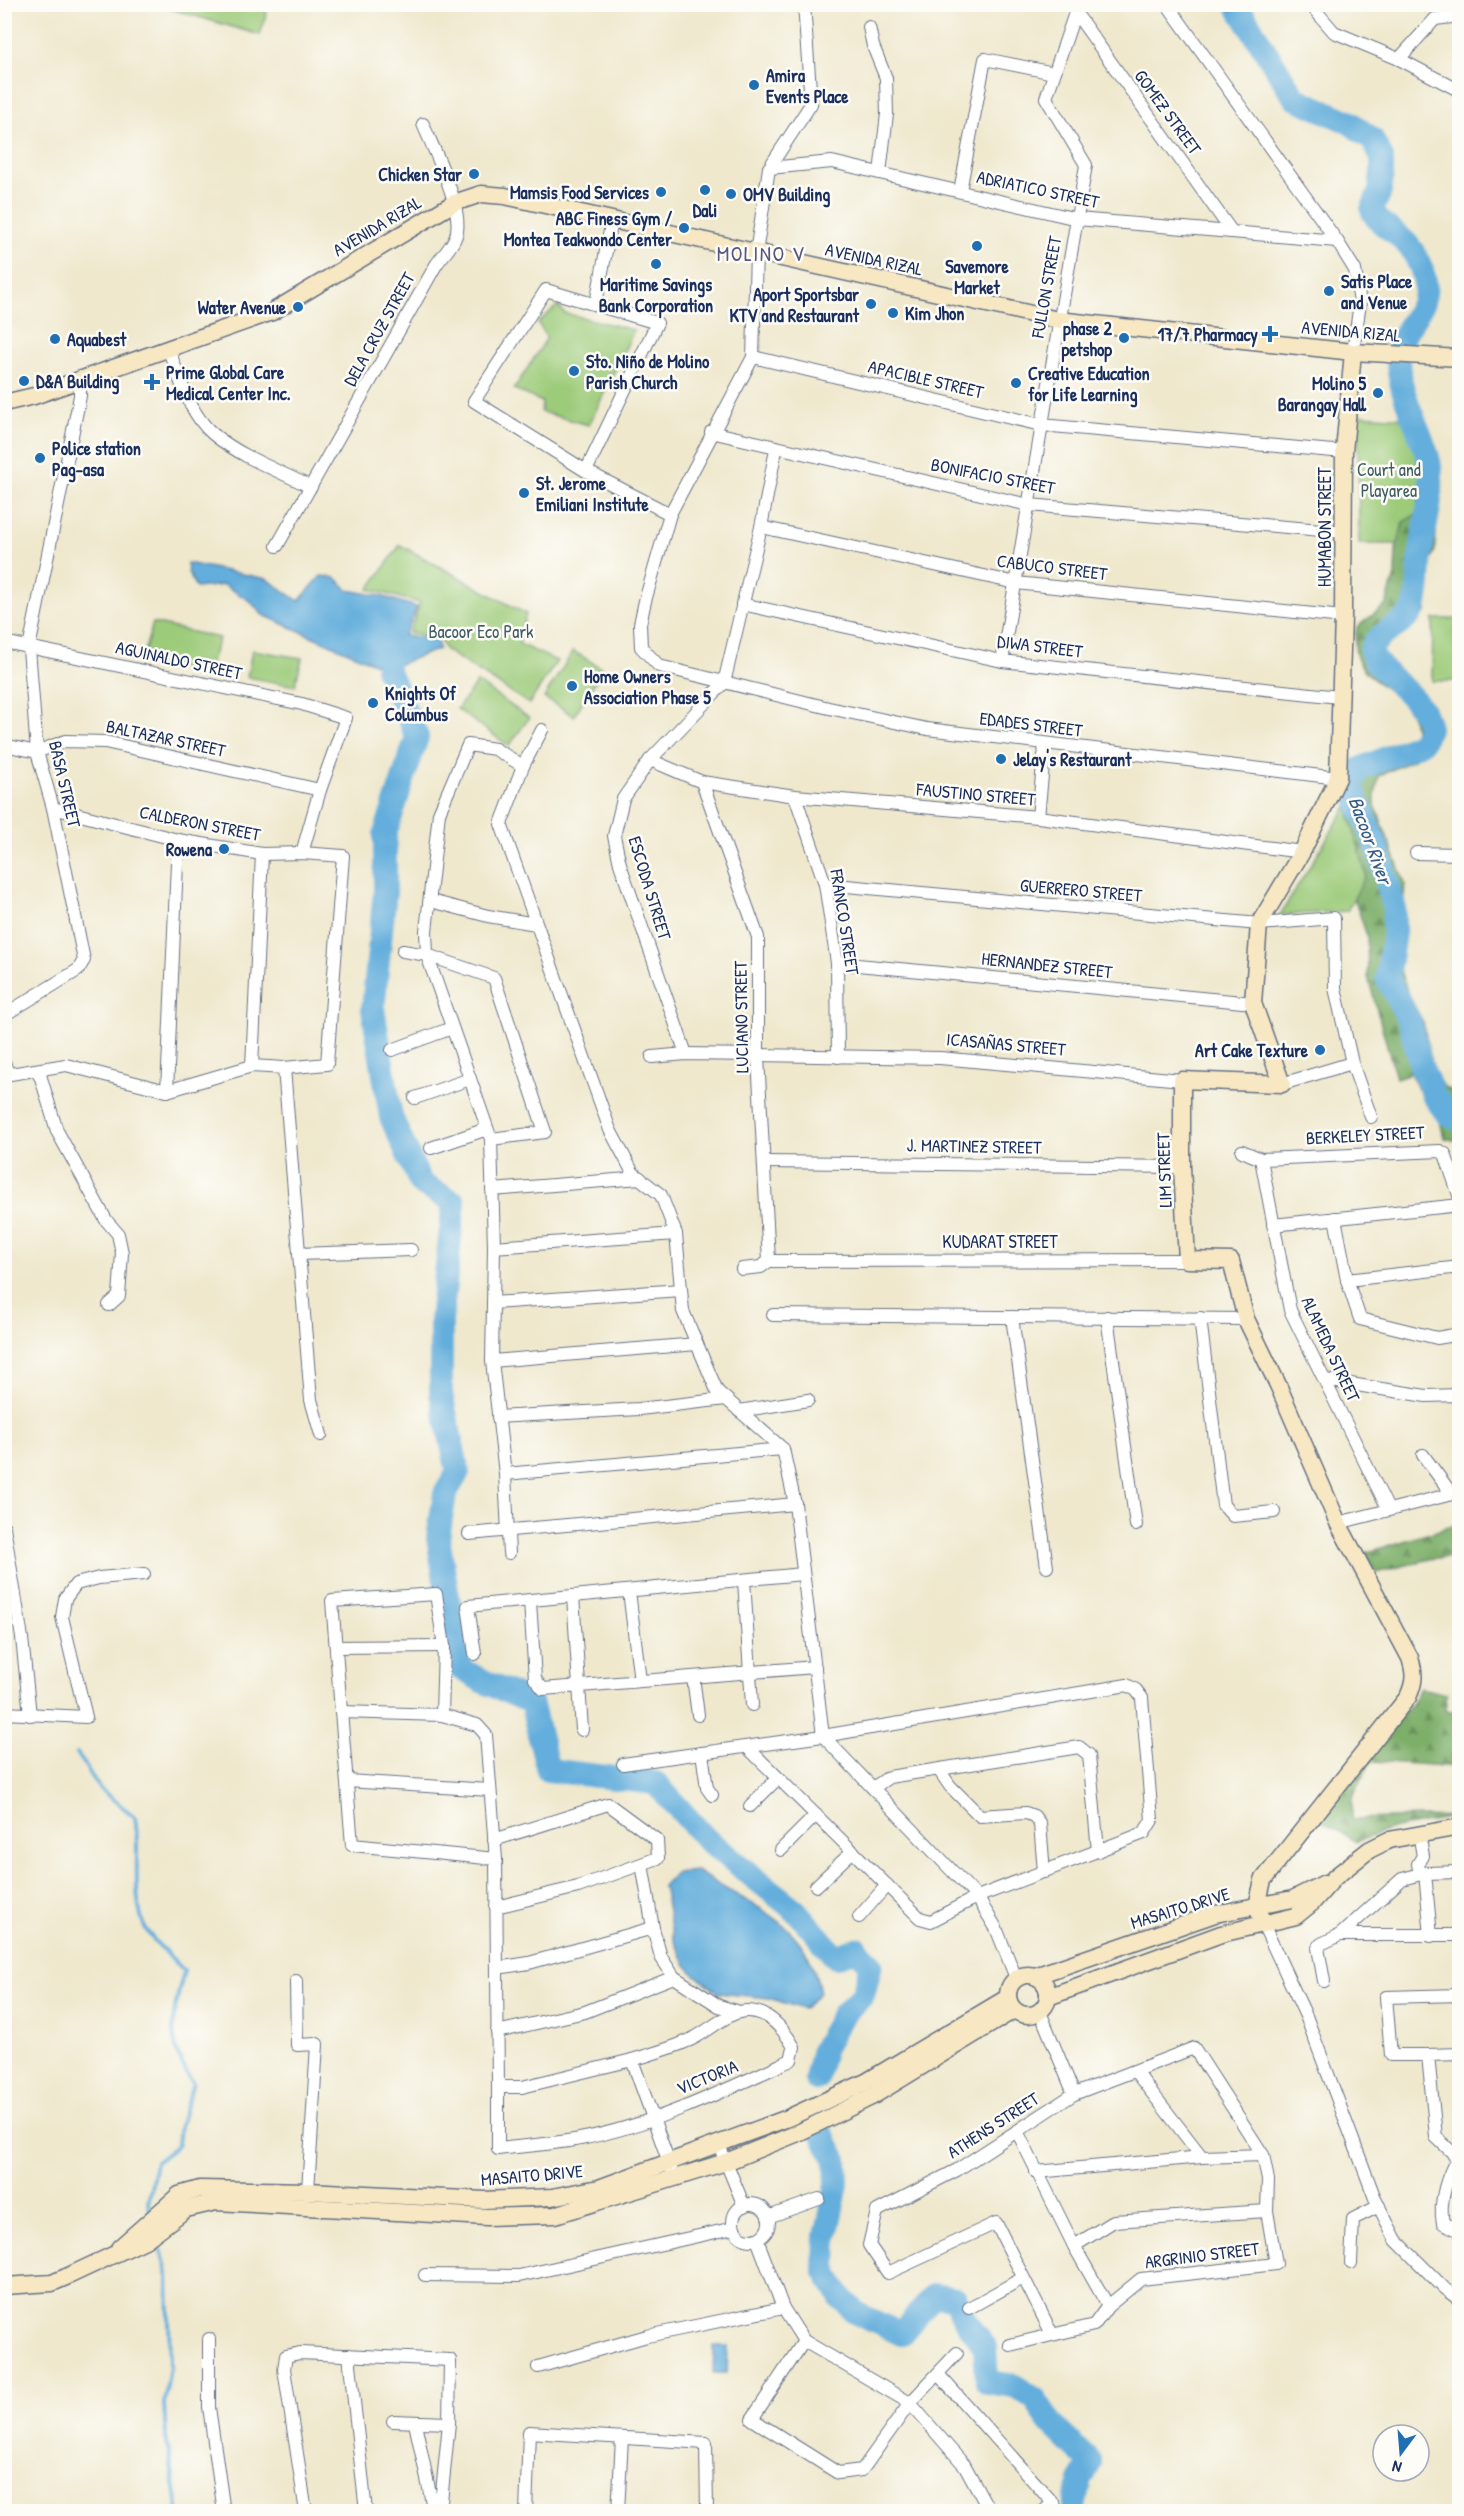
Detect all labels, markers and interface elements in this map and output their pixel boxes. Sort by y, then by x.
place label: Amira Events Place [766,63,849,109]
street label: GOMEZ STREET [1129,64,1208,160]
marker: Amira Events Place [747,78,761,92]
place label: Chicken Star [378,162,462,187]
street label: ADRIATICO STREET [975,164,1102,214]
marker: Chicken Star [467,167,481,181]
place label: Mamsis Food Services [510,180,649,205]
place label: OMV Building [743,182,830,208]
marker: Dali [698,183,712,197]
marker: Mamsis Food Services [654,185,668,199]
marker: OMV Building [724,187,738,201]
street label: AVENIDA RIZAL [328,190,426,262]
place label: Dali [693,198,717,223]
place label: ABC Finess Gym / Montea Teakwondo Center [504,206,672,252]
marker: ABC Finess Gym / Montea Teakwondo Center [677,221,691,235]
street label: FULLON STREET [1025,234,1067,341]
street label: AVENIDA RIZAL [823,236,925,282]
district label: MOLINO V [717,239,805,268]
marker: Savemore Market [970,239,984,253]
place label: Savemore Market [945,254,1009,300]
marker: Maritime Savings Bank Corporation [649,257,663,271]
street label: DELA CRUZ STREET [337,267,421,390]
place label: Satis Place and Venue [1341,269,1413,315]
place label: Maritime Savings Bank Corporation [599,272,713,319]
place label: Aport Sportsbar KTV and Restaurant [730,282,860,328]
marker: Satis Place and Venue [1322,284,1336,298]
place label: Water Avenue [198,295,287,320]
marker: Aport Sportsbar KTV and Restaurant [864,297,878,311]
marker: Water Avenue [291,300,305,314]
place label: Kim Jhon [905,301,964,326]
marker: Kim Jhon [886,306,900,320]
street label: AVENIDA RIZAL [1301,314,1402,348]
place label: phase 2 petshop [1061,316,1113,363]
place label: 17/7 Pharmacy [1158,322,1258,348]
place label: Aquabest [67,327,127,353]
marker: 17/7 Pharmacy [1263,327,1277,341]
marker: phase 2 petshop [1117,331,1131,345]
marker: Aquabest [48,332,62,346]
place label: Sto. Niño de Molino Parish Church [586,349,710,395]
street label: APACIBLE STREET [866,354,987,405]
place label: Prime Global Care Medical Center Inc. [166,360,291,406]
place label: Creative Education for Life Learning [1028,361,1150,408]
marker: Sto. Niño de Molino Parish Church [567,364,581,378]
place label: D&A Building [36,369,119,395]
place label: Molino 5 Barangay Hall [1278,371,1367,418]
marker: Prime Global Care Medical Center Inc. [143,373,161,391]
marker: D&A Building [17,374,31,388]
marker: Creative Education for Life Learning [1009,376,1023,390]
marker: Molino 5 Barangay Hall [1371,386,1385,400]
place label: Police station Pag-asa [52,436,141,483]
marker: Police station Pag-asa [33,451,47,465]
street label: BONIFACIO STREET [929,452,1058,500]
park label: Court and Playarea [1357,457,1421,503]
street label: HUMABON STREET [1312,467,1337,587]
place label: St. Jerome Emiliani Institute [536,471,650,517]
marker: St. Jerome Emiliani Institute [517,486,531,500]
street label: CABUCO STREET [995,548,1109,586]
park label: Bacoor Eco Park [428,619,534,644]
street label: DIWA STREET [996,628,1085,664]
street label: AGUINALDO STREET [114,634,245,686]
place label: Home Owners Association Phase 5 [584,664,711,710]
marker: Home Owners Association Phase 5 [565,679,579,693]
place label: Knights Of Columbus [385,681,456,727]
marker: Knights Of Columbus [366,696,380,710]
street label: EDADES STREET [978,705,1084,743]
street label: BALTAZAR STREET [104,713,228,763]
street label: BASA STREET [43,738,87,830]
place label: Jelay's Restaurant [1013,747,1132,773]
marker: Jelay's Restaurant [994,752,1008,766]
street label: FAUSTINO STREET [915,776,1037,812]
water label: Bacoor River [1343,792,1400,890]
street label: CALDERON STREET [137,799,263,847]
street label: ESCODA STREET [622,833,678,943]
place label: Rowena [166,837,213,862]
marker: Rowena [217,842,231,856]
street label: FRANCO STREET [824,866,866,977]
street label: GUERRERO STREET [1019,872,1144,908]
street label: HERNANDEZ STREET [980,946,1114,984]
street label: LUCIANO STREET [728,960,754,1073]
street label: ICASAÑAS STREET [945,1026,1067,1062]
place label: Art Cake Texture [1195,1038,1309,1063]
marker: Art Cake Texture [1313,1043,1327,1057]
street label: BERKELEY STREET [1305,1119,1425,1151]
street label: J. MARTINEZ STREET [906,1132,1042,1160]
street label: LIM STREET [1150,1132,1178,1208]
street label: KUDARAT STREET [942,1229,1058,1254]
street label: ALAMEDA STREET [1296,1292,1367,1406]
street label: MASAITO DRIVE [1127,1881,1233,1935]
street label: VICTORIA [673,2053,741,2101]
street label: ATHENS STREET [942,2086,1044,2164]
street label: MASAITO DRIVE [480,2158,584,2192]
street label: ARGRINIO STREET [1143,2236,1261,2274]
north arrow [1371,2423,1431,2483]
text: N [1389,2456,1404,2479]

